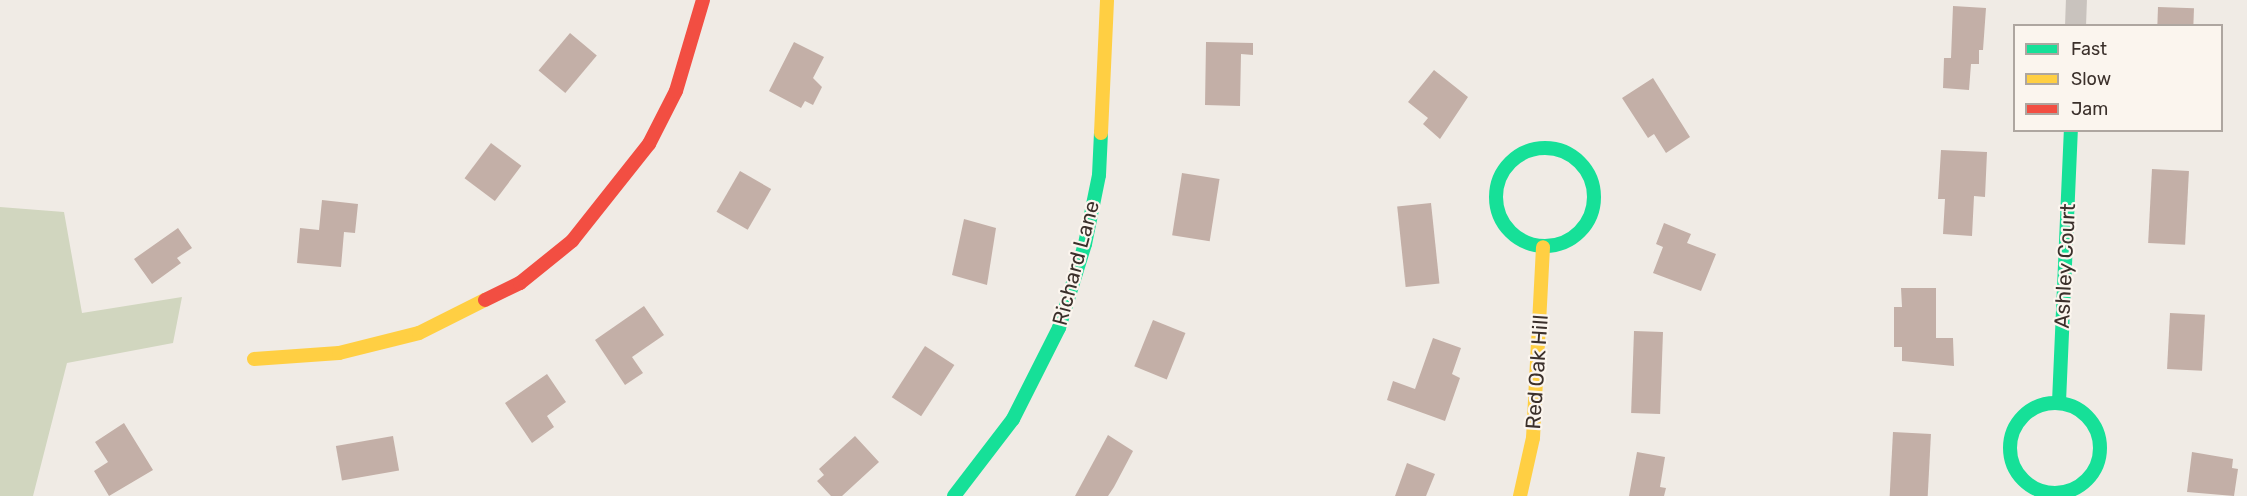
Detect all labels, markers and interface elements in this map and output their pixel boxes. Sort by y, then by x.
legend [2013,24,2223,132]
text: Fast [2071,38,2107,60]
text: Slow [2071,68,2111,90]
text: Jam [2071,98,2108,120]
street label: Richard Lane [1047,198,1105,328]
street label: Ashley Court [2049,203,2081,329]
street label: Red Oak Hill [1520,314,1554,430]

